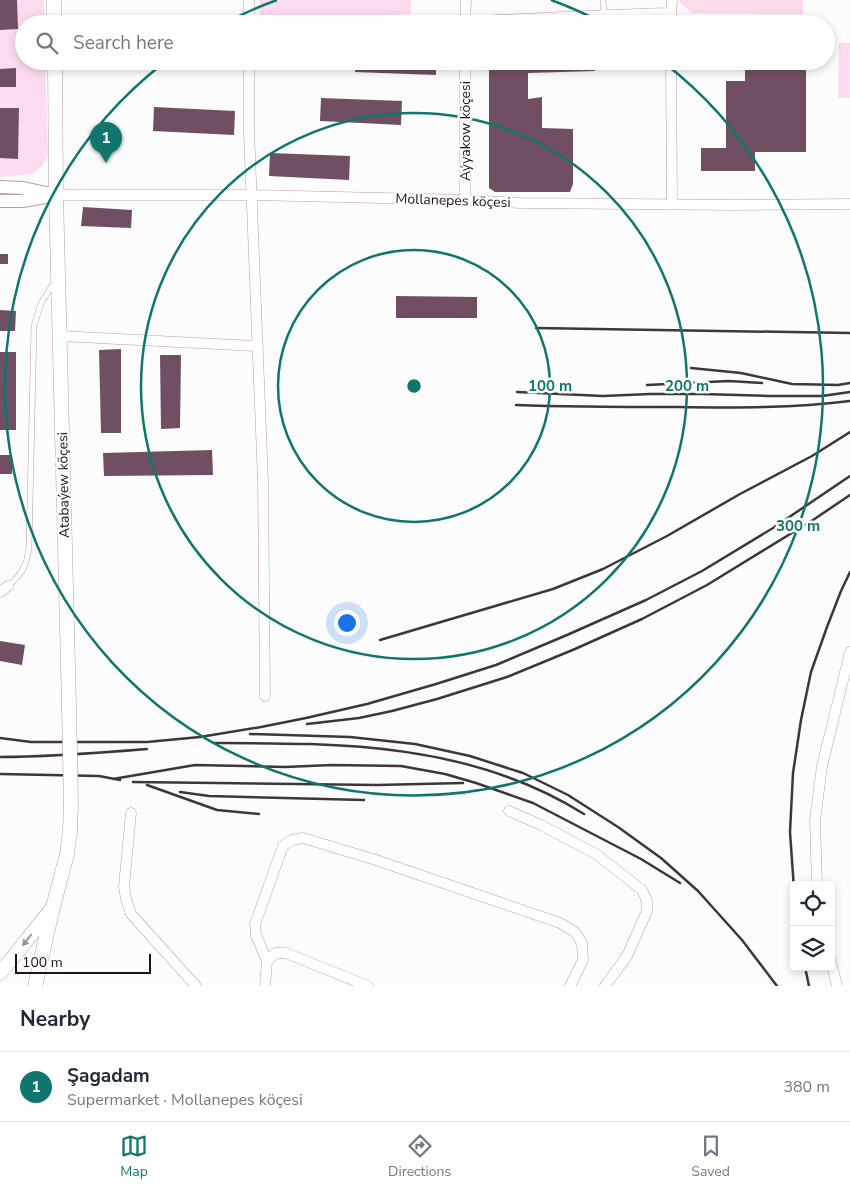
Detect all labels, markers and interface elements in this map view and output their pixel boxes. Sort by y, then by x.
search box [15,15,835,70]
icon: search [33,29,61,57]
text: Search here [73,30,174,56]
street label: Aýyakow köçesi [456,81,475,181]
pin: 1 [90,122,122,163]
street label: Mollanepes köçesi [395,189,511,212]
text: 100 m [528,376,572,396]
text: 200 m [665,376,709,396]
centre of rings [405,377,423,395]
street label: Atabaýew köçesi [53,432,74,538]
text: 300 m [776,516,820,536]
your location [334,610,360,636]
map controls [790,881,835,971]
button: locate [790,881,835,926]
button: layers [790,926,835,971]
one-way arrow [22,933,33,946]
scale bar [15,951,151,974]
text: 100 m [22,953,63,972]
text: Nearby [20,1005,90,1033]
text: Şagadam [67,1063,150,1089]
text: 1 [31,1076,41,1098]
text: 380 m [783,1076,830,1098]
text: Supermarket · Mollanepes köçesi [67,1089,303,1111]
tab: Map [120,1132,148,1181]
tab: Directions [388,1132,451,1181]
tab: Saved [691,1132,730,1181]

